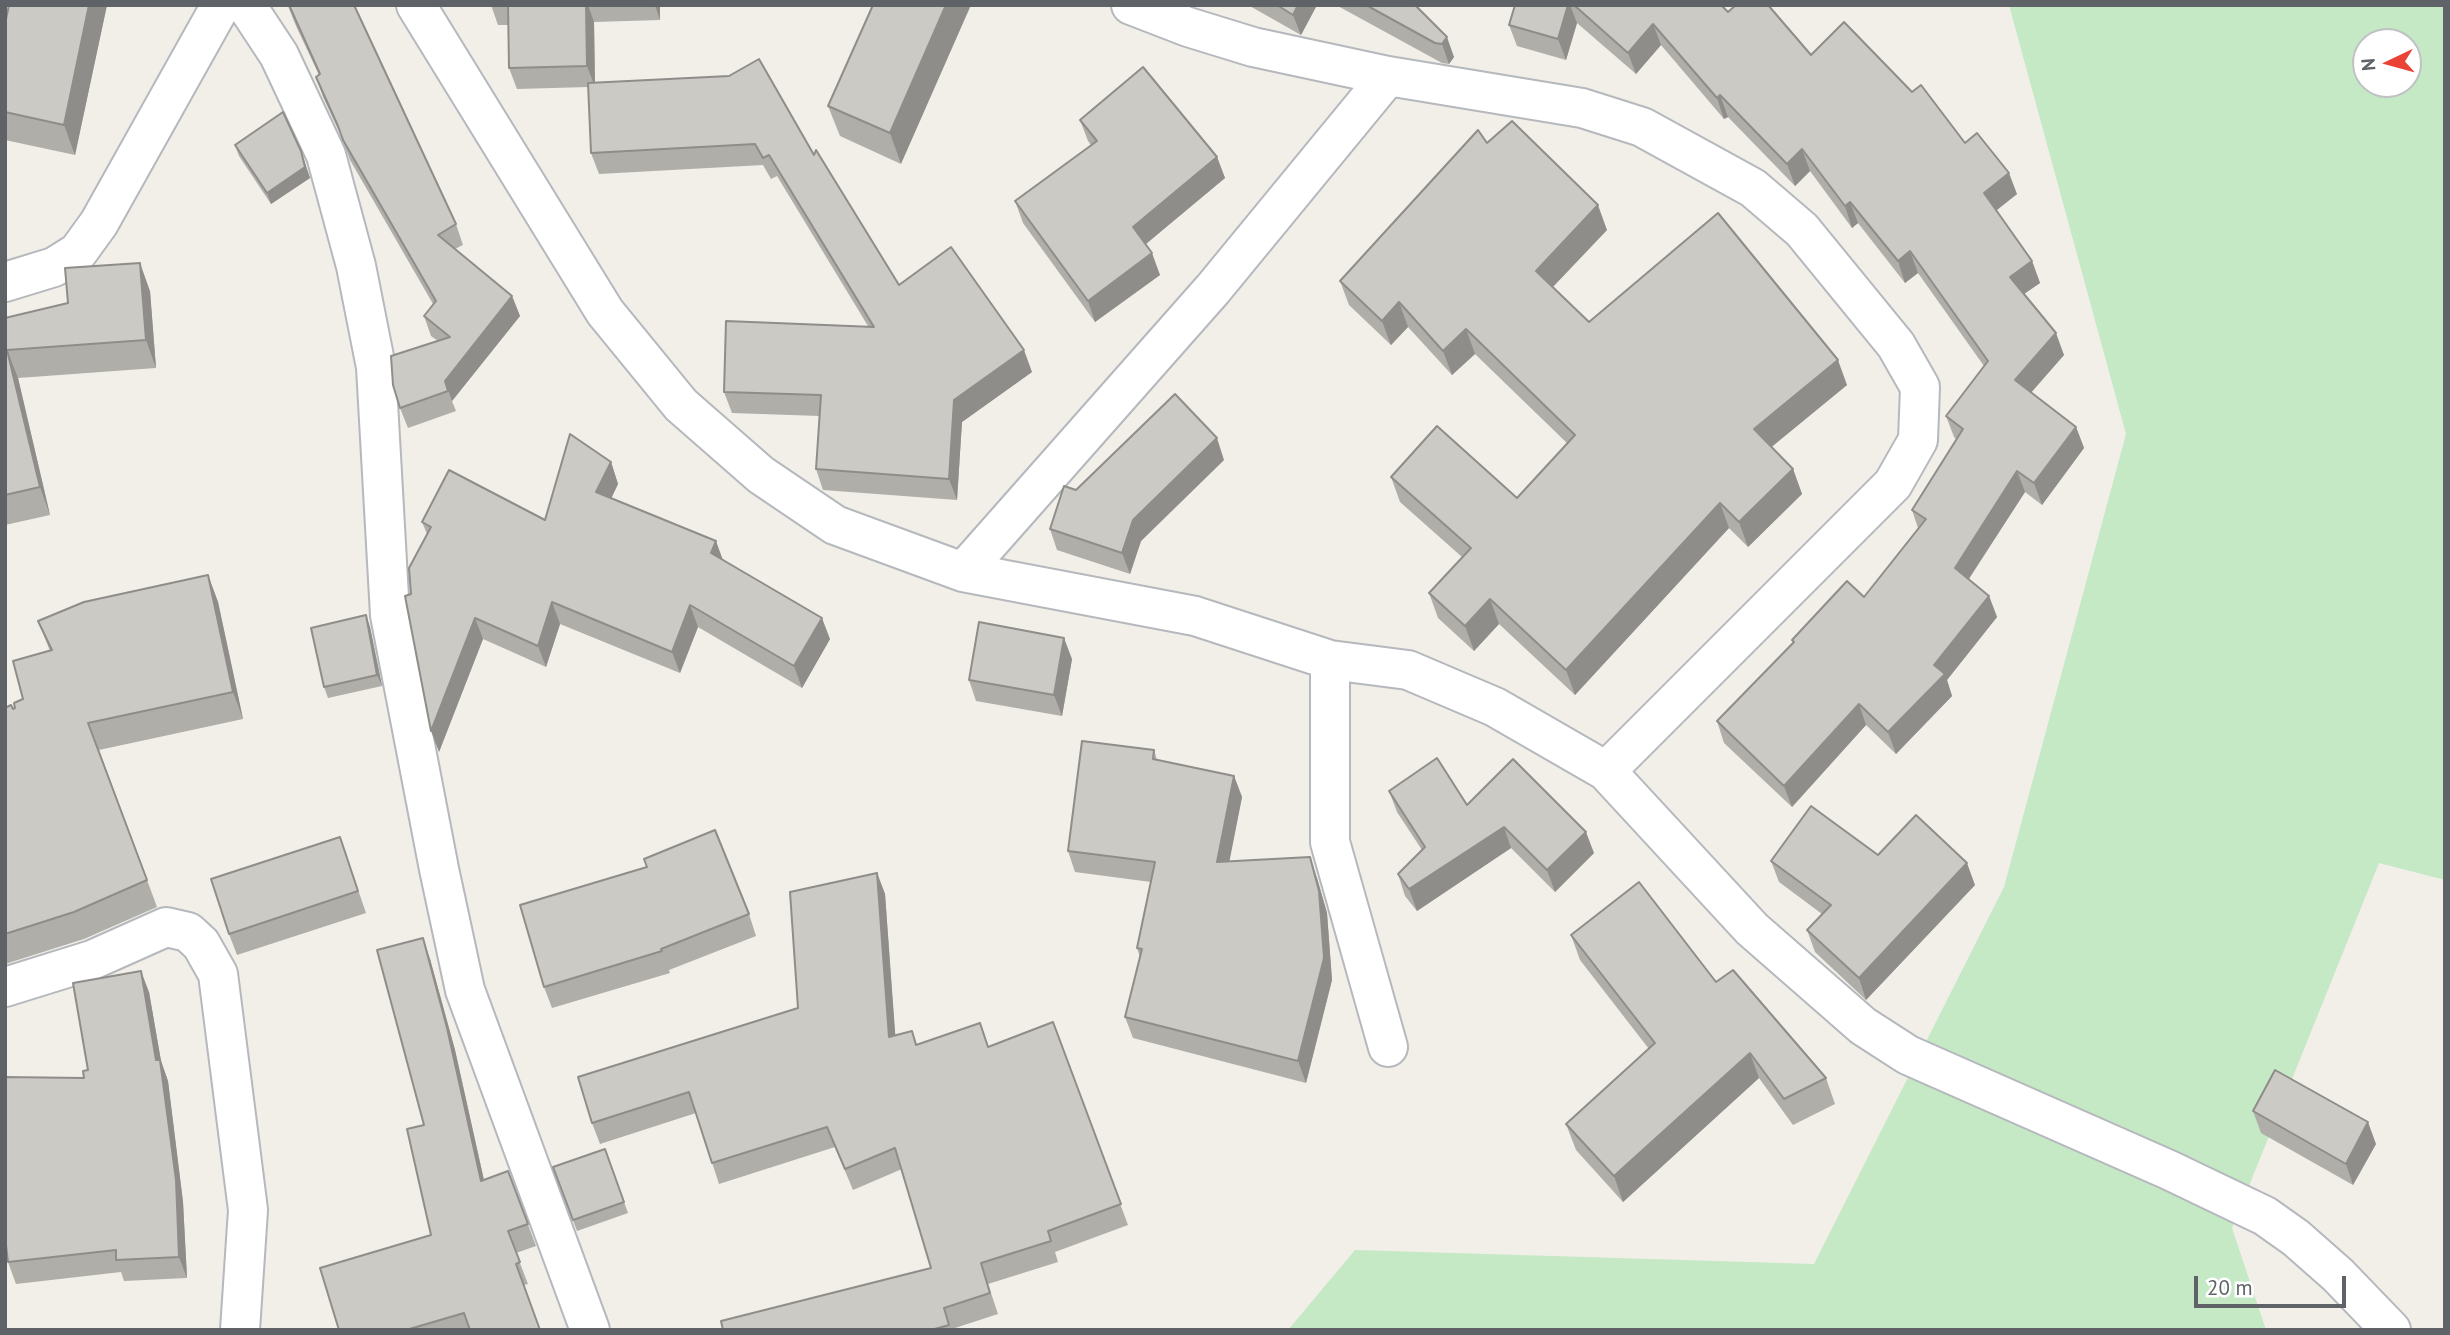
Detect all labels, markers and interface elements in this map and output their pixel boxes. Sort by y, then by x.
north arrow [2352,28,2422,98]
text: N [2356,57,2381,72]
scale bar [2198,1262,2350,1306]
text: 20 m [2207,1274,2253,1301]

